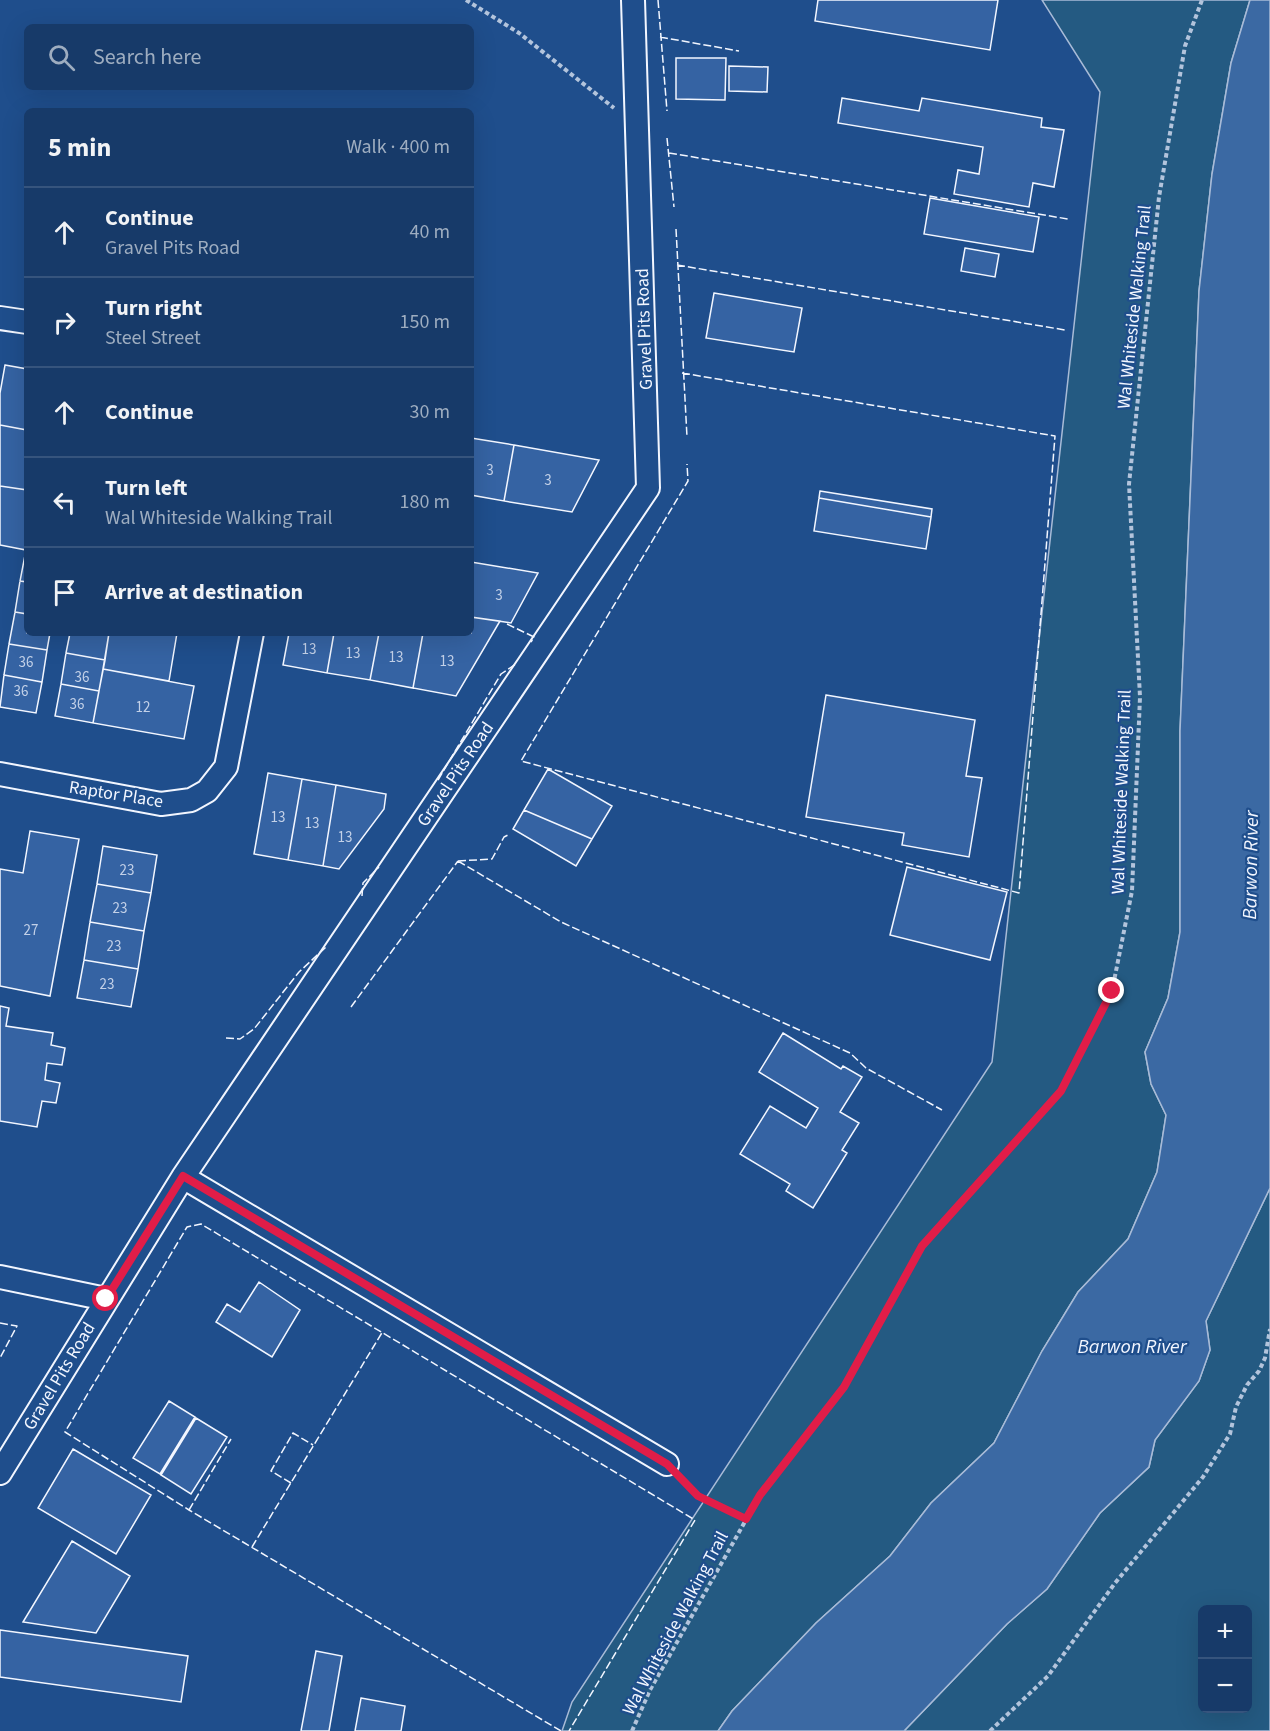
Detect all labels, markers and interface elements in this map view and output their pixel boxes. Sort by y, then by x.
search box [24,24,474,90]
icon: search [45,41,78,74]
text: Search here [93,41,201,73]
text: 5 min [48,129,111,166]
text: Walk · 400 m [346,133,450,161]
text: Continue [105,202,194,234]
street label: Wal Whiteside Walking Trail [1111,204,1158,410]
icon: ahead [48,216,81,249]
text: 40 m [410,218,450,246]
text: Gravel Pits Road [105,234,240,262]
street label: Gravel Pits Road [630,268,659,390]
text: Turn right [105,292,202,324]
icon: right [48,306,81,339]
text: 150 m [400,308,450,336]
text: Steel Street [105,324,201,352]
icon: ahead [48,396,81,429]
text: Continue [105,396,194,428]
text: 30 m [410,398,450,426]
house number: 3 [486,460,494,481]
house number: 3 [544,470,552,491]
text: Turn left [105,472,187,504]
icon: left [48,486,81,519]
text: 180 m [400,488,450,516]
text: Wal Whiteside Walking Trail [105,504,333,532]
icon: arrive [48,576,81,609]
text: Arrive at destination [105,576,303,608]
house number: 3 [495,585,503,606]
house number: 13 [302,639,316,660]
house number: 13 [346,643,360,664]
house number: 13 [389,647,403,668]
house number: 13 [440,651,454,672]
house number: 36 [19,652,33,673]
house number: 36 [75,667,89,688]
house number: 36 [14,681,28,702]
street label: Wal Whiteside Walking Trail [1105,689,1138,895]
house number: 36 [70,694,84,715]
house number: 12 [136,697,150,718]
street label: Gravel Pits Road [411,717,500,832]
street label: Raptor Place [67,775,165,814]
house number: 13 [271,807,285,828]
water label: Barwon River [1236,809,1266,920]
house number: 13 [305,813,319,834]
house number: 13 [338,827,352,848]
house number: 23 [120,860,134,881]
house number: 23 [113,898,127,919]
house number: 27 [24,920,38,941]
house number: 23 [107,936,121,957]
house number: 23 [100,974,114,995]
route end [1098,977,1124,1003]
route start [92,1285,118,1311]
street label: Gravel Pits Road [17,1318,101,1435]
water label: Barwon River [1077,1333,1188,1361]
street label: Wal Whiteside Walking Trail [616,1527,735,1720]
map controls [1198,1605,1252,1713]
button: + [1198,1605,1252,1659]
button: − [1198,1659,1252,1713]

